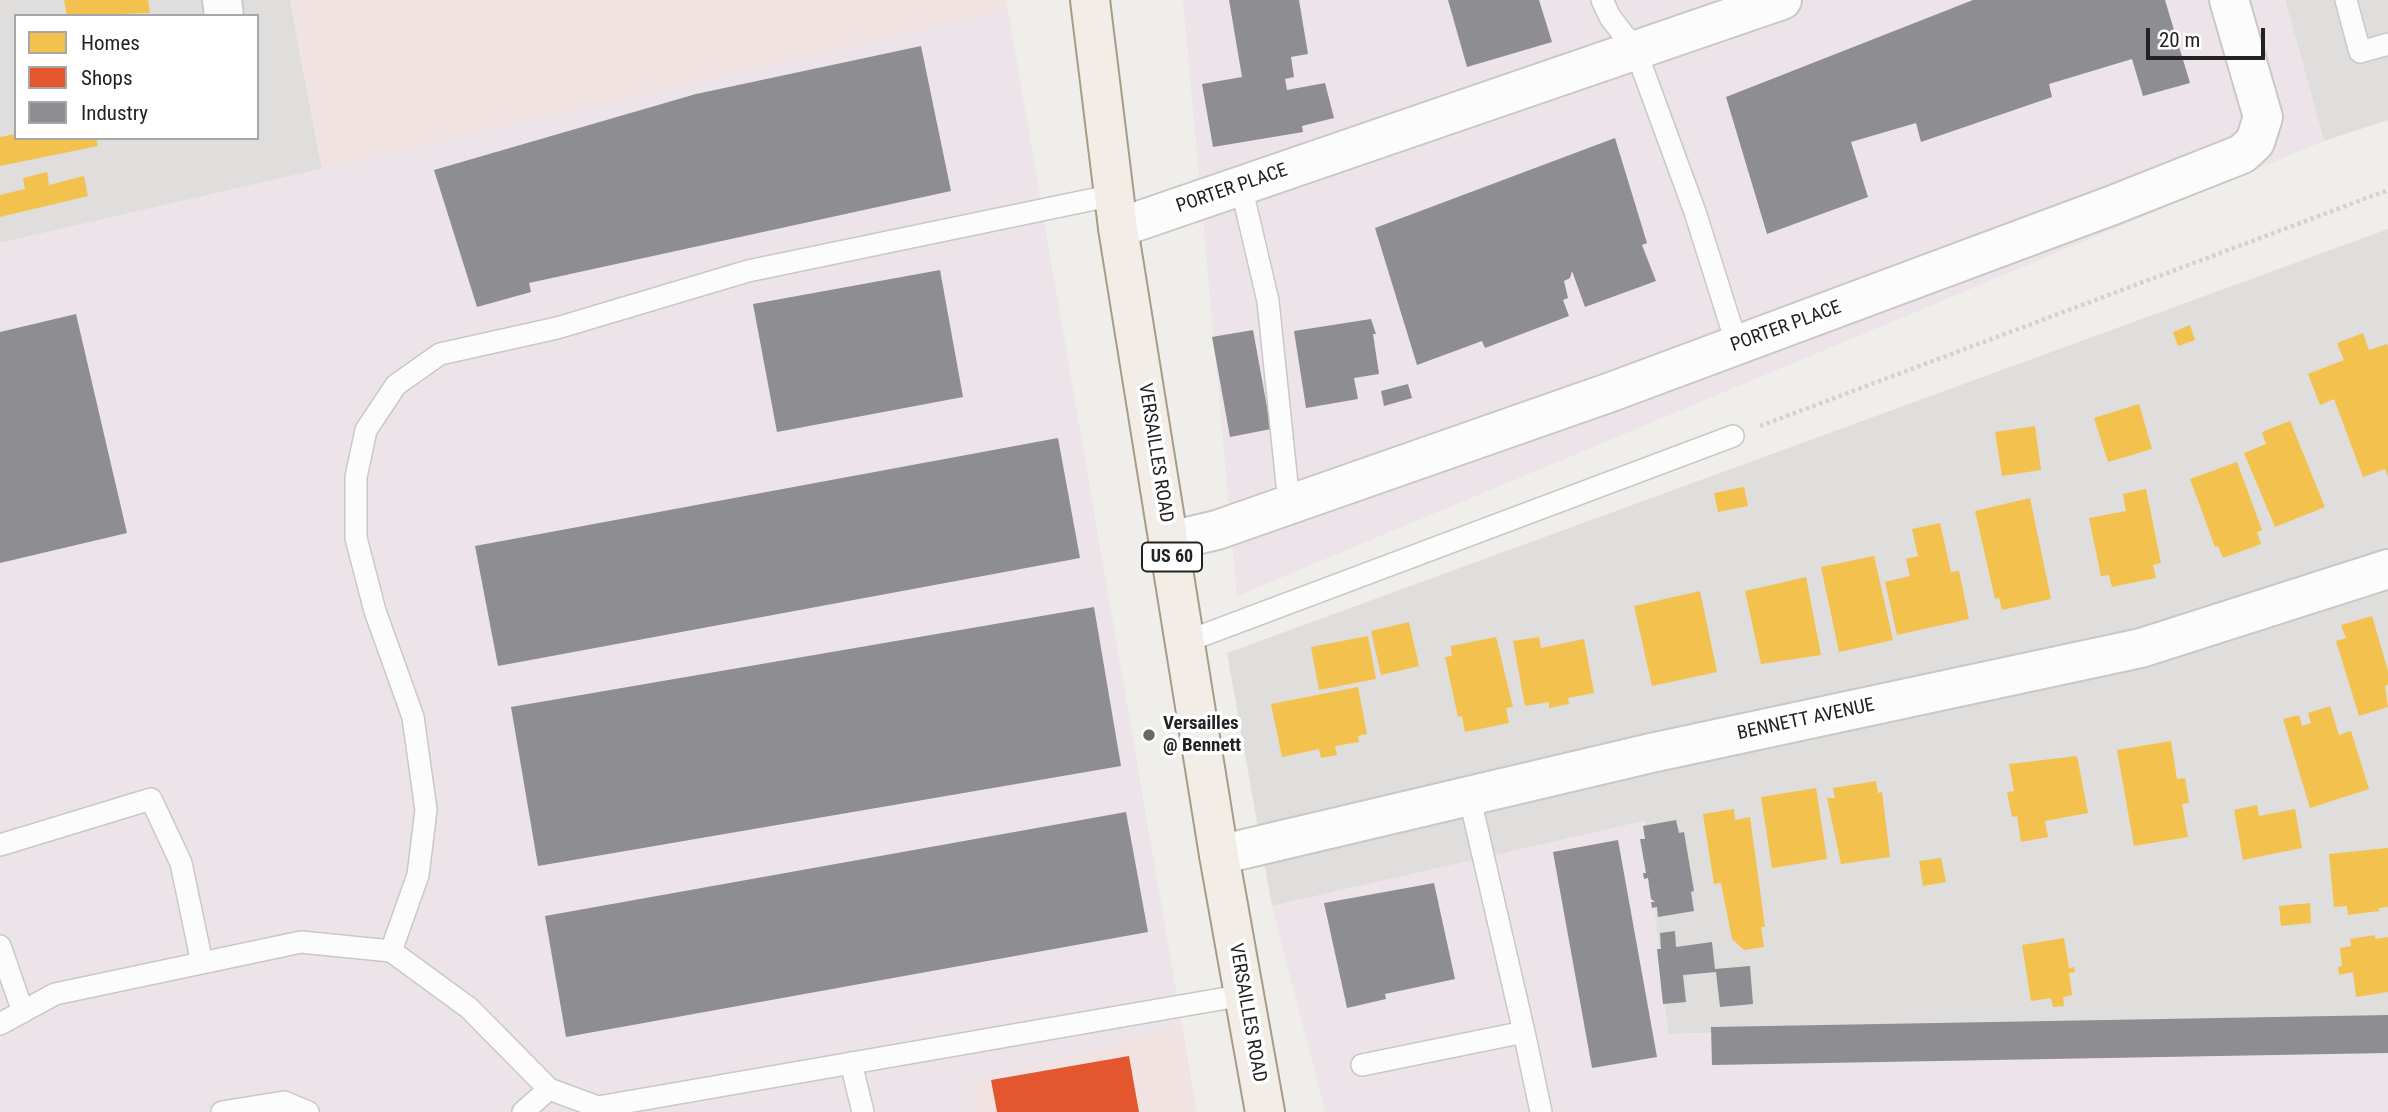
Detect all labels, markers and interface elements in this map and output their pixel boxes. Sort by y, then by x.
legend [14,14,259,140]
scale bar [2150,14,2269,58]
text: 20 m [2159,28,2200,52]
text: Homes [81,31,140,55]
text: Shops [81,66,133,90]
text: Industry [81,101,148,125]
street label: PORTER PLACE [1174,159,1290,219]
street label: PORTER PLACE [1728,296,1844,358]
street label: VERSAILLES ROAD [1133,382,1177,524]
road number: US 60 [1142,542,1202,572]
street label: BENNETT AVENUE [1735,694,1877,746]
place label: Versailles @ Bennett [1163,713,1241,757]
marker: Versailles @ Bennett [1141,727,1157,743]
street label: VERSAILLES ROAD [1224,942,1270,1084]

